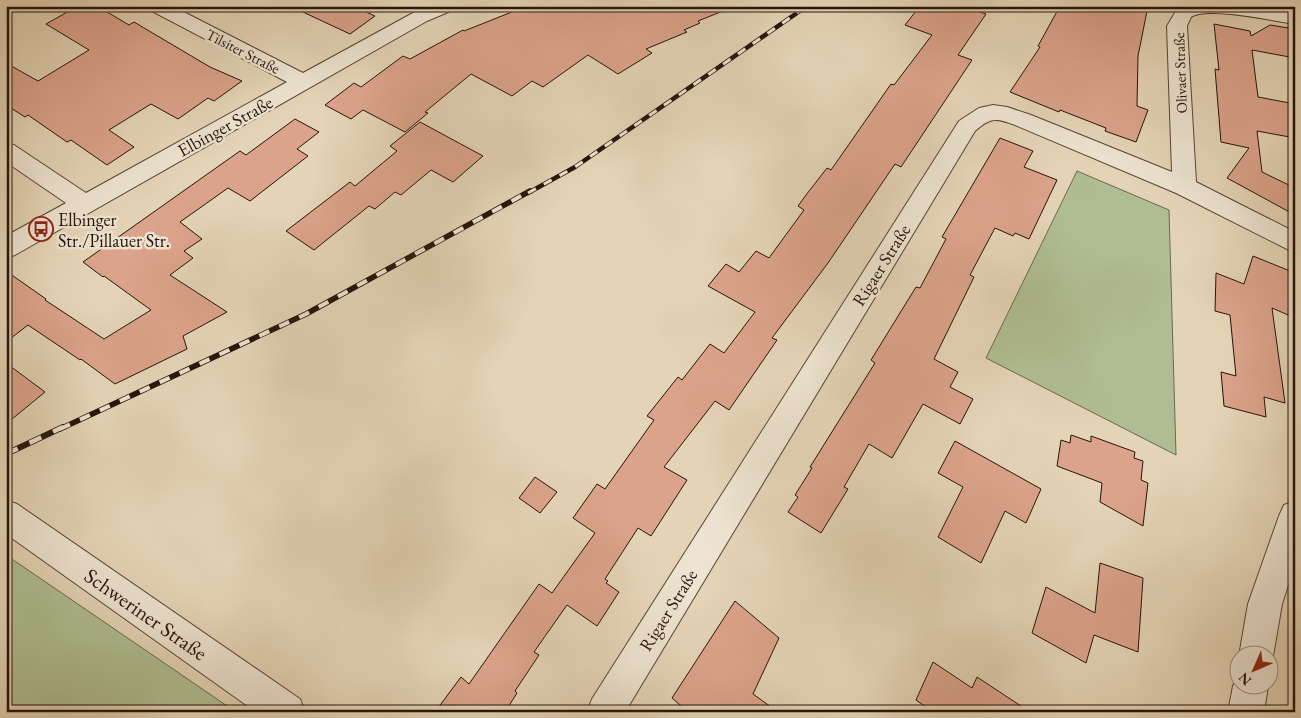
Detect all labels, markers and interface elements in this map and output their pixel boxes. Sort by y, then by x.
street label: Tilsiter Straße [203,24,283,78]
street label: Olivaer Straße [1169,32,1191,114]
street label: Elbinger Straße [173,90,277,162]
place label: Elbinger Str./Pillauer Str. [58,208,170,252]
bus stop icon: Elbinger Str./Pillauer Str. [28,216,54,242]
street label: Rigaer Straße [847,220,915,310]
street label: Schweriner Straße [79,562,213,666]
street label: Rigaer Straße [634,565,702,655]
north arrow [1228,646,1278,696]
text: N [1234,668,1255,690]

